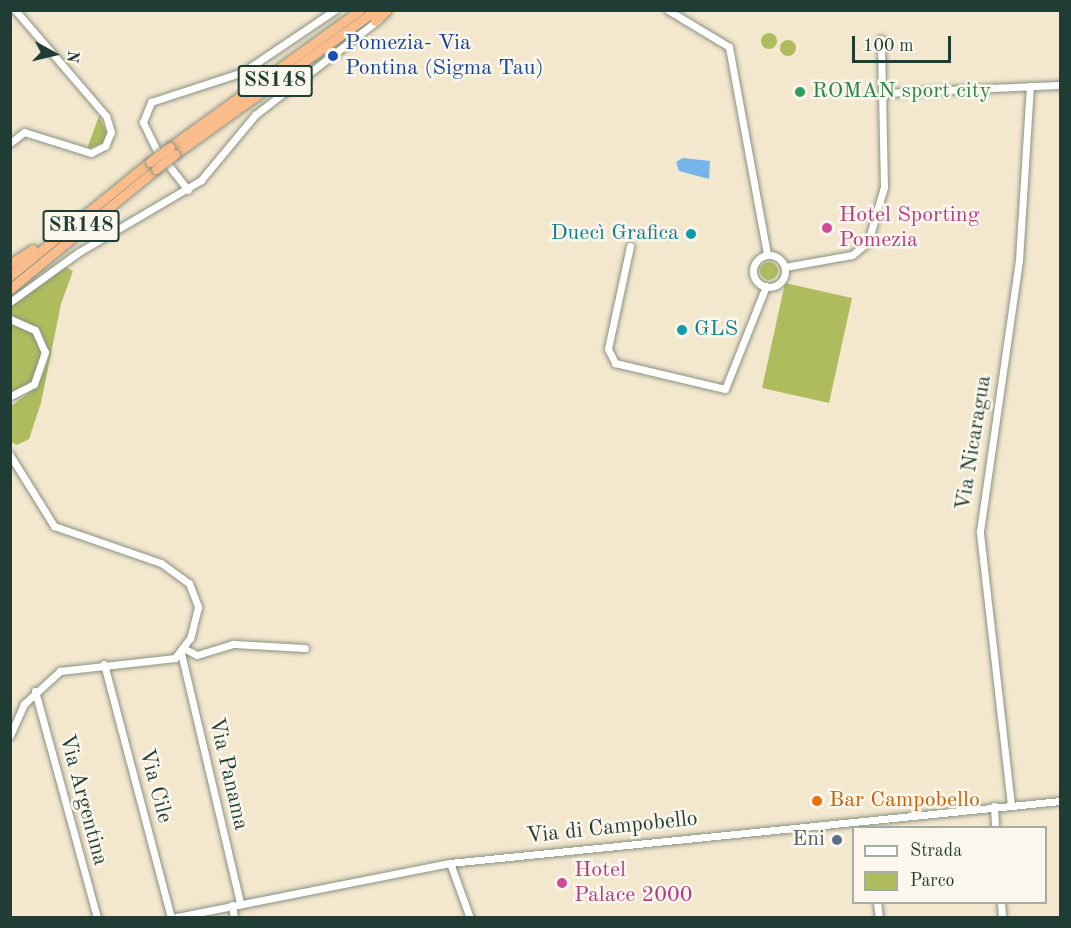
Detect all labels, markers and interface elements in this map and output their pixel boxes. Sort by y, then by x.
north arrow [24,24,84,84]
scale bar [855,24,954,62]
place label: Pomezia- Via Pontina (Sigma Tau) [345,30,544,82]
text: 100 m [863,37,914,55]
text: N [63,49,81,64]
marker: Pomezia- Via Pontina (Sigma Tau) [326,49,340,63]
road number: SS148 [238,63,312,99]
place label: ROMAN sport city [812,79,991,105]
marker: ROMAN sport city [793,85,807,99]
place label: Hotel Sporting Pomezia [839,202,980,254]
road number: SR148 [42,208,120,244]
place label: Duecì Grafica [550,221,679,247]
marker: Hotel Sporting Pomezia [820,221,834,235]
marker: Duecì Grafica [684,227,698,241]
place label: GLS [694,317,738,343]
marker: GLS [675,323,689,337]
street label: Via Nicaragua [950,373,998,513]
street label: Via Panama [202,715,254,833]
street label: Via Argentina [53,731,113,869]
street label: Via Cile [132,746,178,826]
place label: Bar Campobello [829,788,980,814]
marker: Bar Campobello [810,794,824,808]
street label: Via di Campobello [525,806,699,850]
legend [852,826,1047,904]
place label: Eni [792,827,825,853]
marker: Eni [830,833,844,847]
text: Strada [910,842,962,860]
place label: Hotel Palace 2000 [574,857,693,908]
text: Parco [910,872,955,890]
marker: Hotel Palace 2000 [555,876,569,890]

